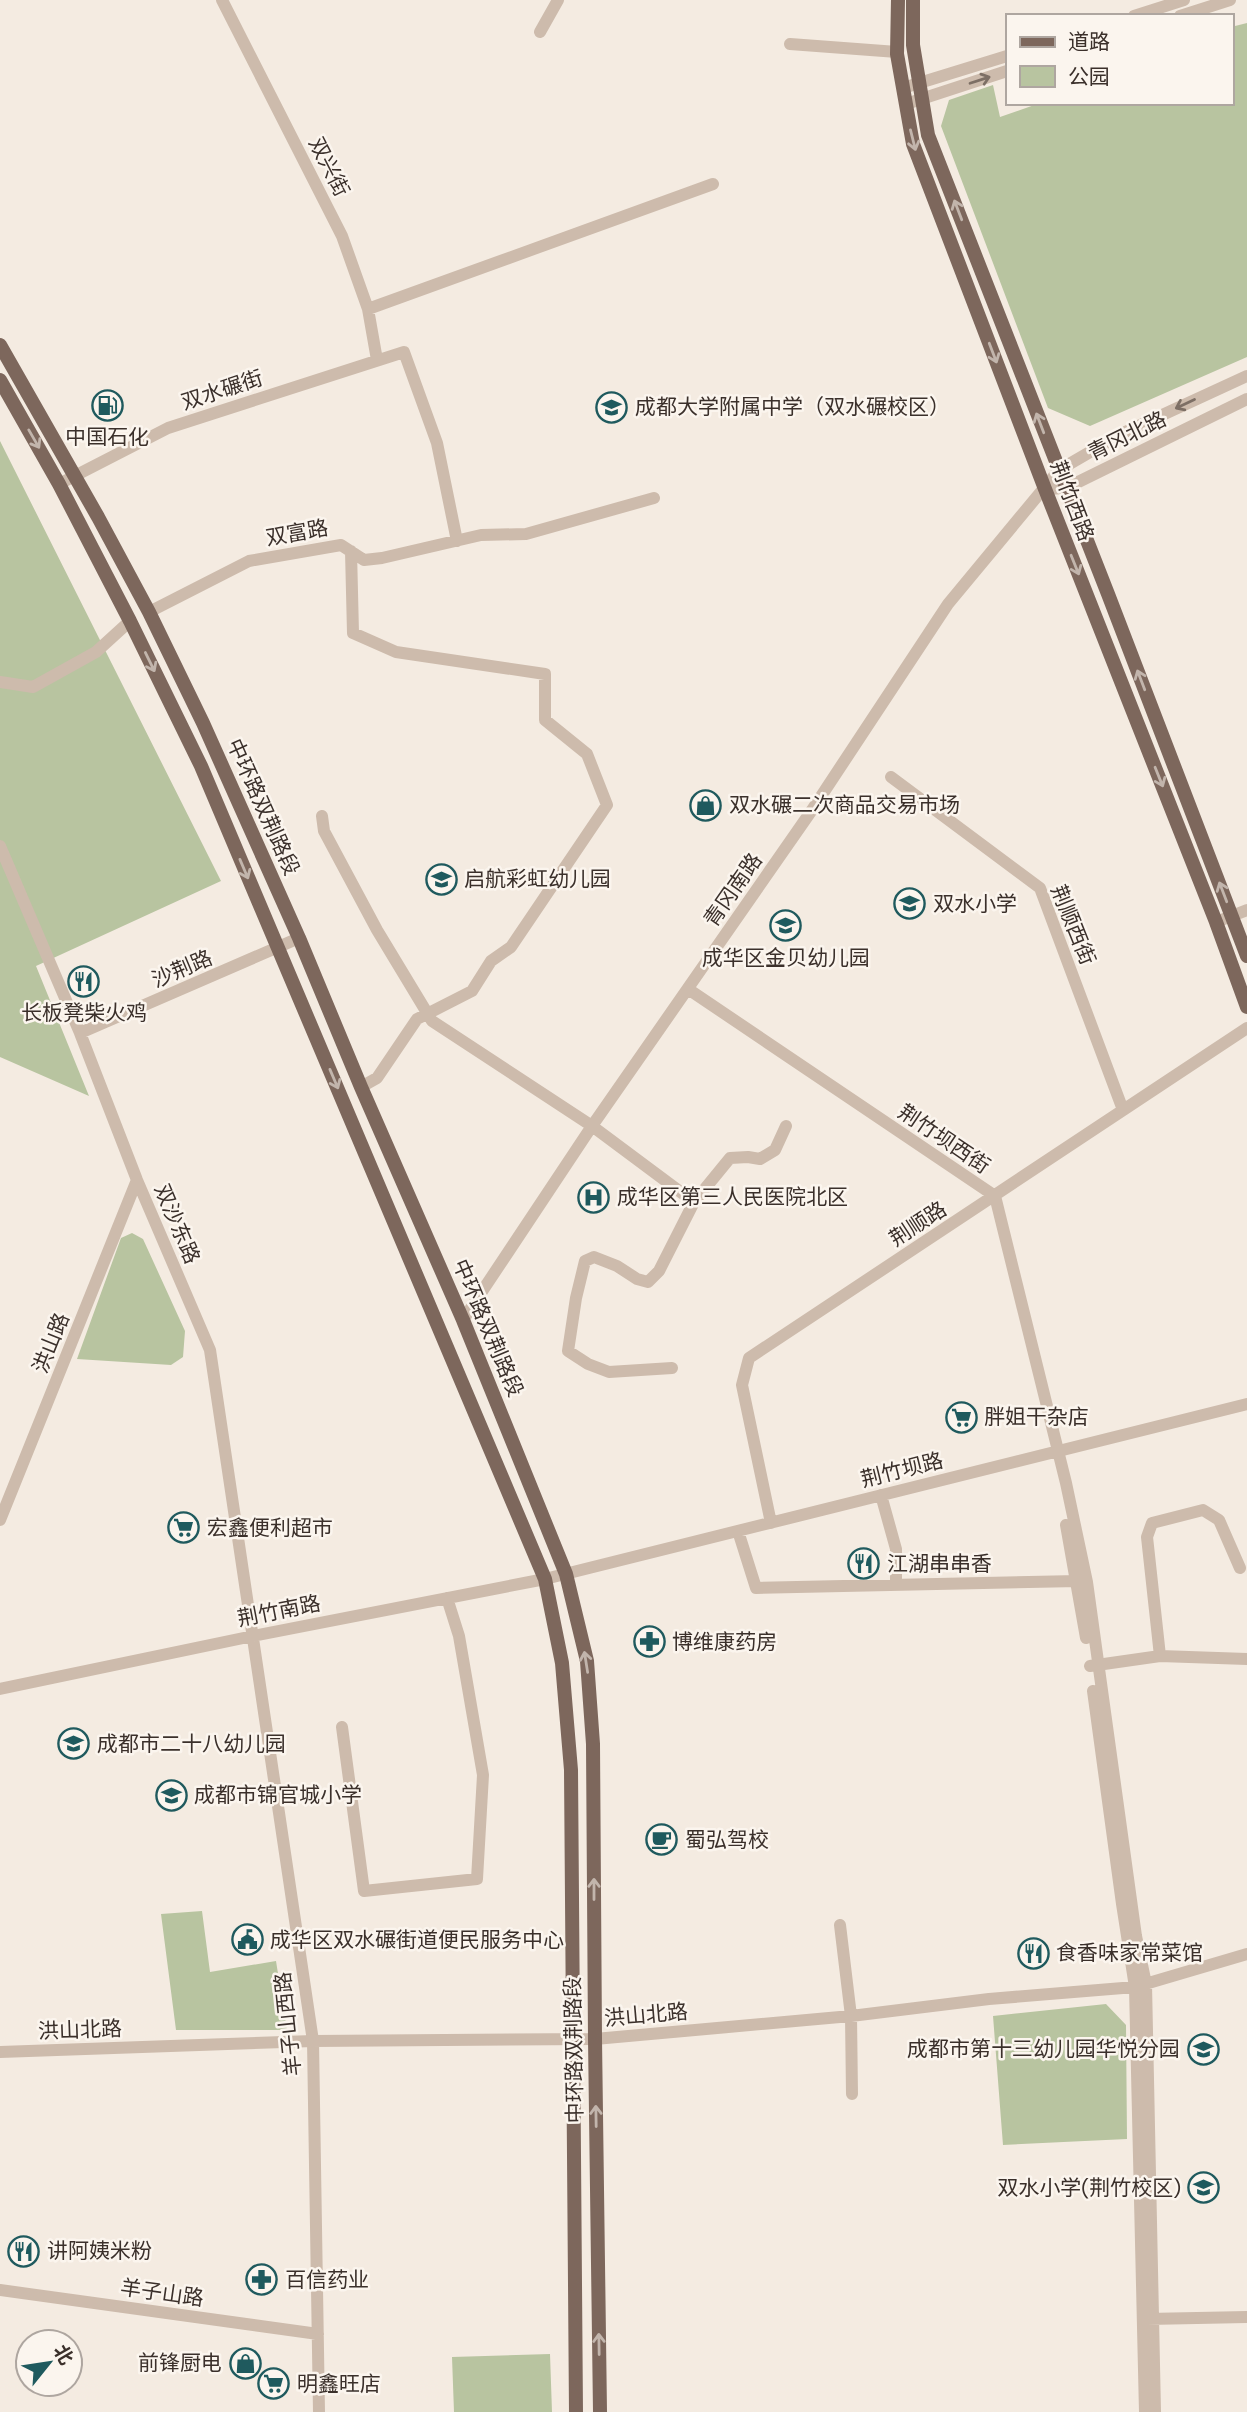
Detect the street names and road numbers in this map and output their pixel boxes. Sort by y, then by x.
street label: 双兴街 [302,133,356,201]
street label: 双水碾街 [178,364,266,416]
street label: 青冈北路 [1083,405,1171,467]
street label: 荆竹西路 [1044,457,1100,545]
street label: 双富路 [264,514,330,552]
street label: 中环路双荆路段 [220,734,306,880]
street label: 青冈南路 [697,848,769,932]
street label: 荆顺西街 [1044,881,1102,969]
street label: 沙荆路 [148,944,216,994]
street label: 荆竹坝西街 [893,1098,995,1180]
street label: 双沙东路 [148,1180,206,1268]
street label: 荆顺路 [884,1195,952,1253]
street label: 中环路双荆路段 [446,1255,530,1401]
street label: 洪山路 [26,1309,76,1377]
street label: 荆竹坝路 [858,1446,946,1494]
street label: 荆竹南路 [235,1589,323,1633]
street label: 羊子山西路 [269,1970,307,2078]
street label: 中环路双荆路段 [559,1976,589,2124]
street label: 洪山北路 [603,1997,689,2033]
street label: 洪山北路 [38,2015,122,2045]
street label: 羊子山路 [118,2273,206,2313]

